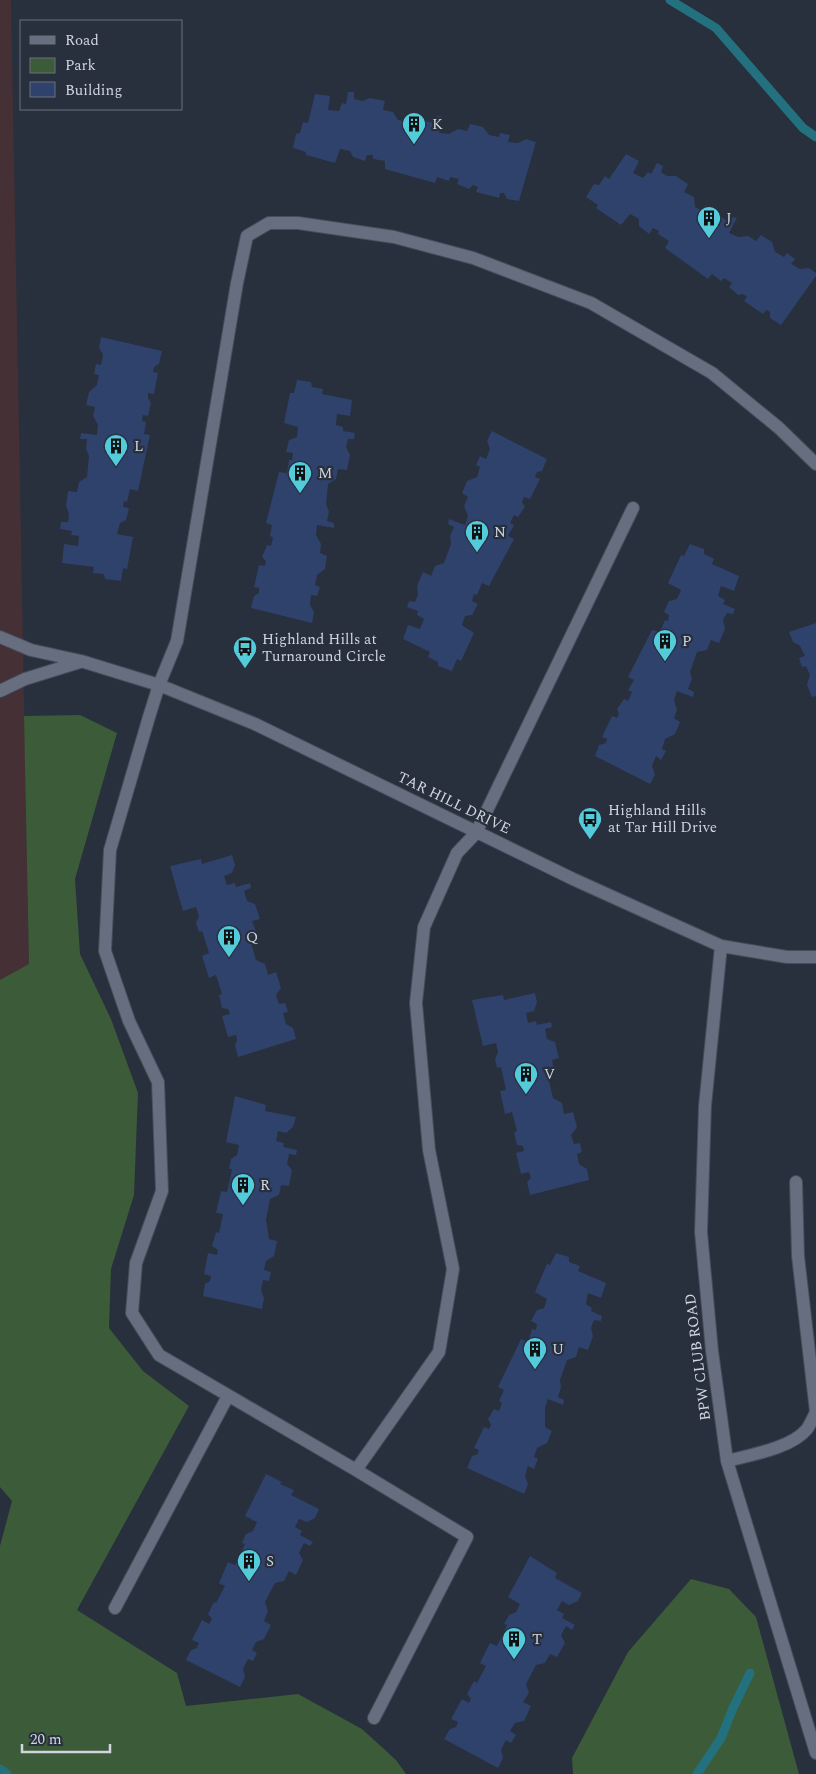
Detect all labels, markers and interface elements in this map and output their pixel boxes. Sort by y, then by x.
legend [20,20,182,110]
text: Road [65,29,99,52]
text: Park [65,54,96,77]
text: Building [65,79,122,102]
building icon: K [401,111,427,145]
place label: K [432,113,443,136]
building icon: J [696,205,722,239]
place label: J [726,207,732,230]
building icon: L [103,433,129,467]
place label: L [134,435,143,458]
building icon: M [287,460,313,494]
place label: M [318,462,332,485]
building icon: N [464,519,490,553]
place label: N [494,521,506,544]
place label: Highland Hills at Turnaround Circle [262,628,386,668]
building icon: P [652,628,678,662]
place label: P [682,630,692,653]
bus stop icon: Highland Hills at Turnaround Circle [232,635,258,669]
street label: TAR HILL DRIVE [394,766,514,840]
place label: Highland Hills at Tar Hill Drive [608,799,717,839]
bus stop icon: Highland Hills at Tar Hill Drive [577,806,603,840]
building icon: Q [216,924,242,958]
place label: Q [246,926,259,949]
building icon: V [513,1061,539,1095]
place label: V [544,1063,555,1086]
building icon: R [230,1172,256,1206]
place label: R [260,1174,270,1197]
street label: BPW CLUB ROAD [679,1292,717,1422]
building icon: U [522,1336,548,1370]
place label: U [552,1338,564,1361]
building icon: S [236,1548,262,1582]
place label: S [266,1550,274,1573]
building icon: T [501,1626,527,1660]
place label: T [532,1628,542,1651]
scale bar [22,1722,110,1754]
text: 20 m [30,1728,62,1751]

